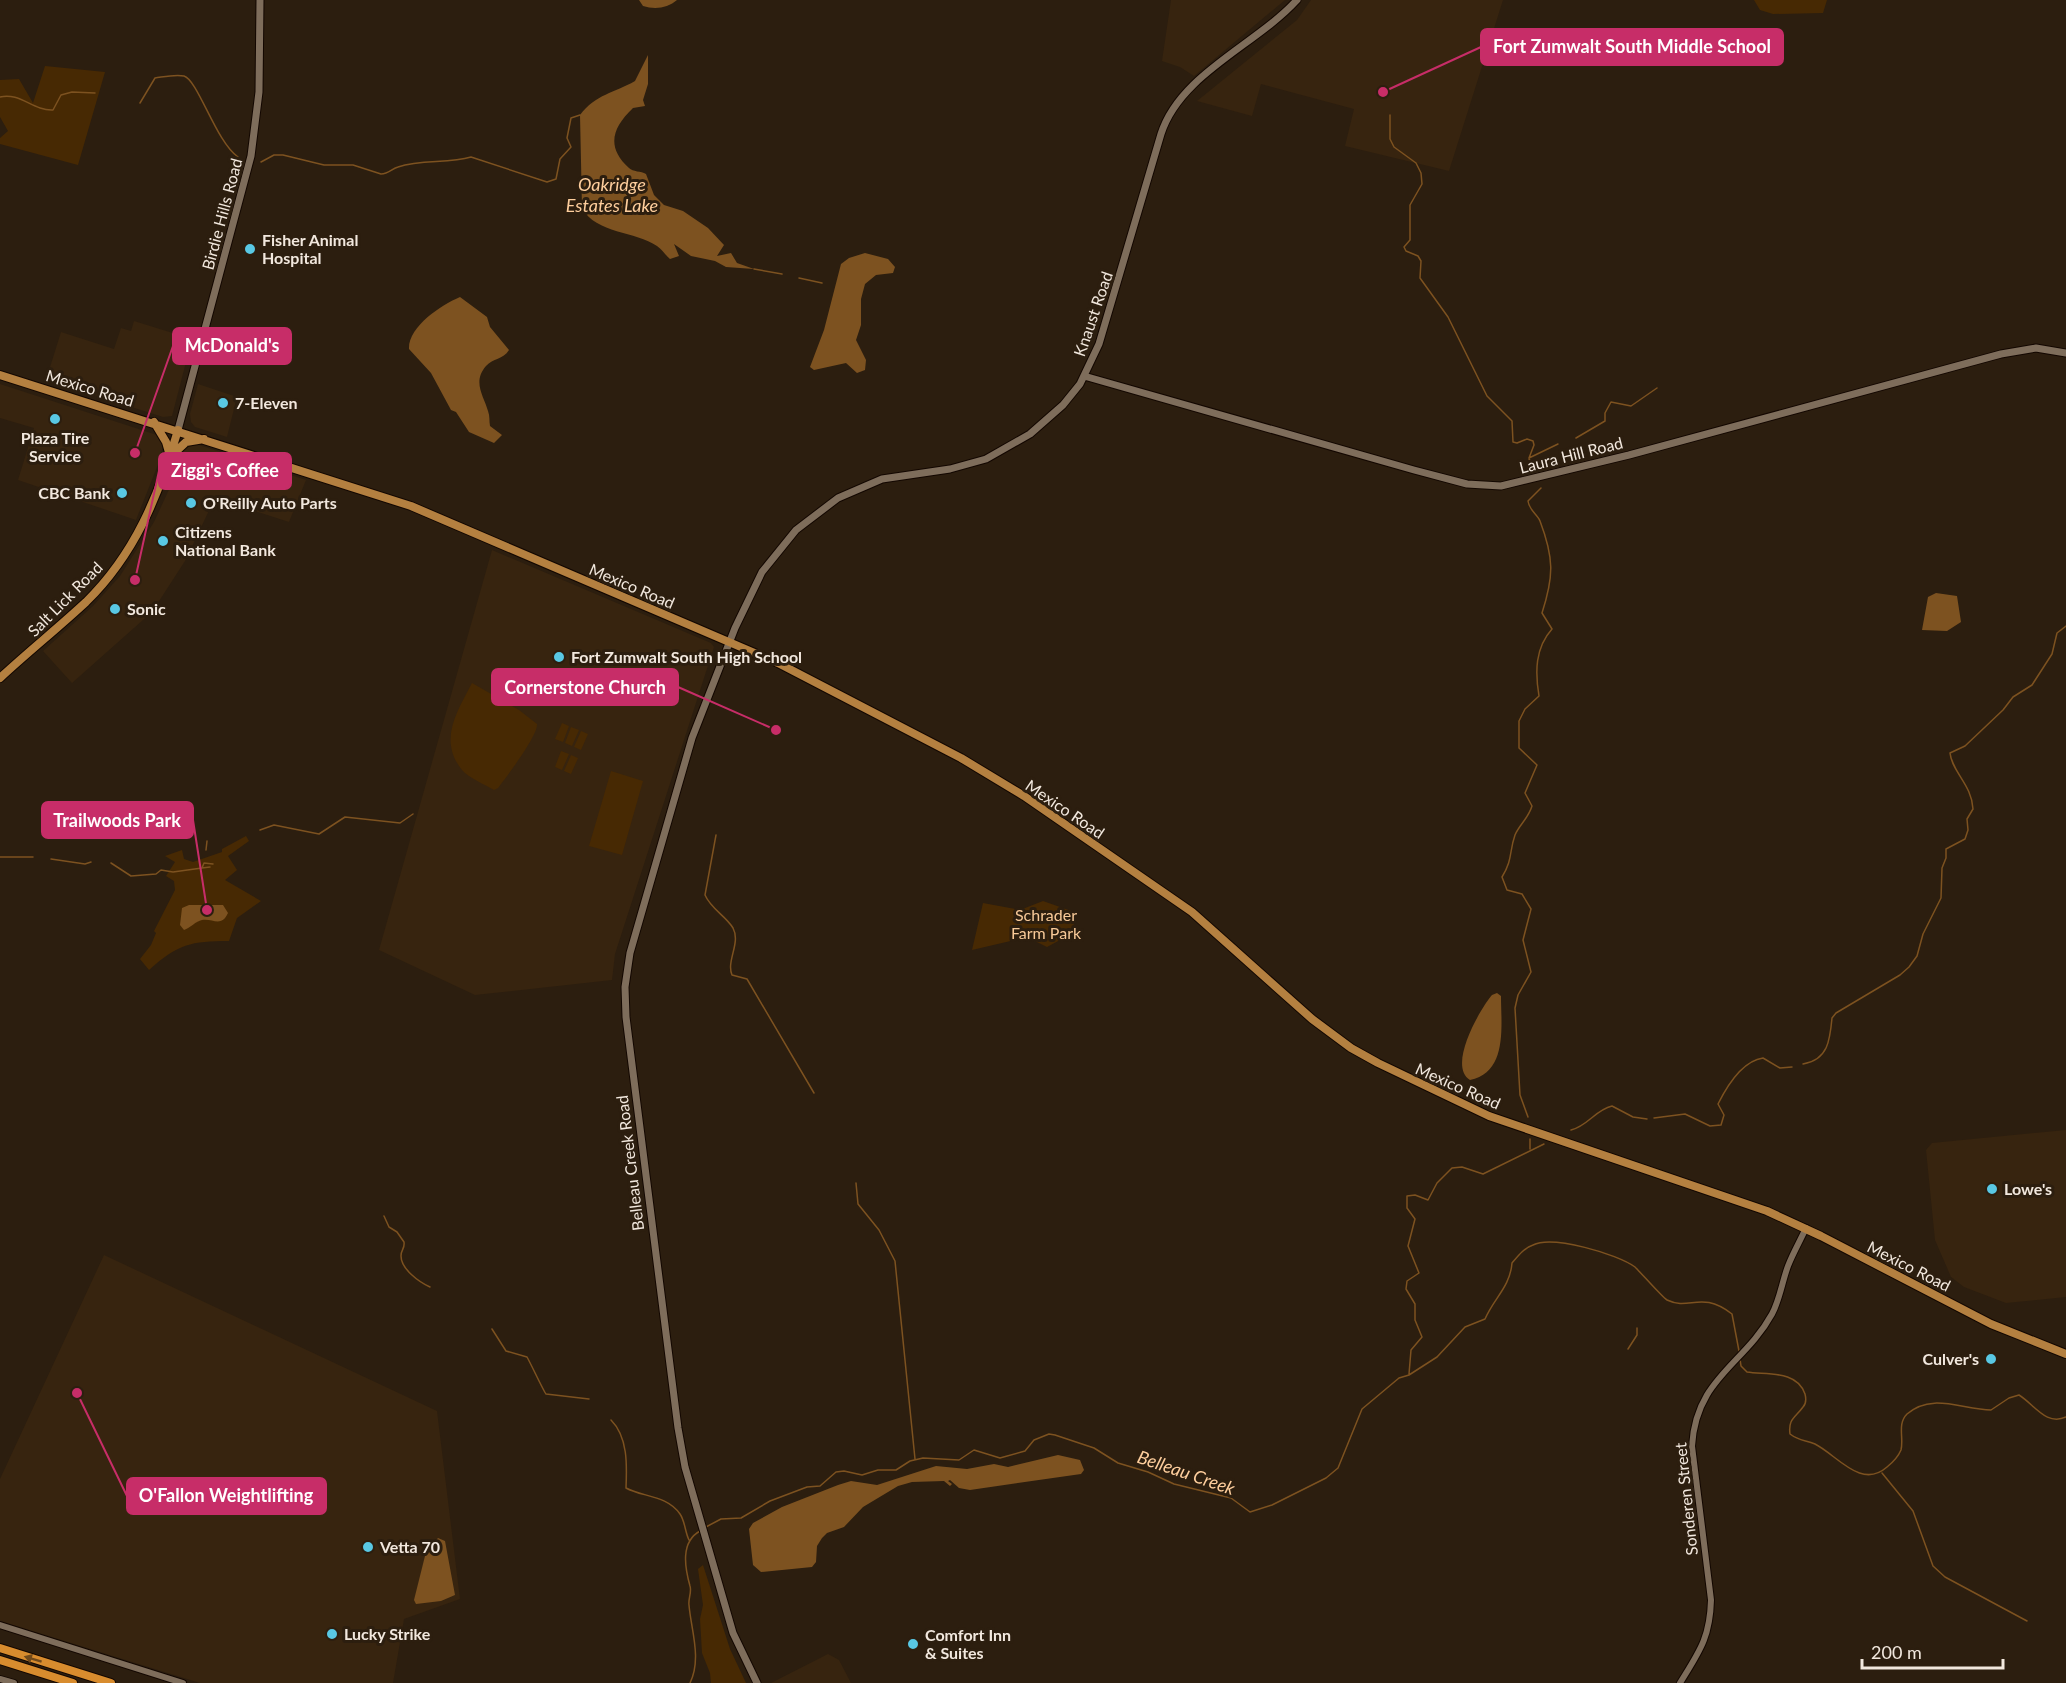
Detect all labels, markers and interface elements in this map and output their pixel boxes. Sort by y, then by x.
callout: Fort Zumwalt South Middle School [1481,29,1783,65]
text: Fort Zumwalt South Middle School [1493,35,1771,57]
street label: Birdie Hills Road [197,156,246,272]
water label: Oakridge Estates Lake [566,173,658,216]
place label: Fisher Animal Hospital [262,230,358,267]
marker: Fisher Animal Hospital [243,242,257,256]
street label: Knaust Road [1069,269,1116,359]
callout: McDonald's [173,328,291,364]
text: McDonald's [185,334,279,356]
street label: Mexico Road [44,365,136,410]
place label: 7-Eleven [235,393,298,412]
marker: 7-Eleven [216,396,230,410]
marker: Plaza Tire Service [48,412,62,426]
place label: Plaza Tire Service [21,428,90,465]
street label: Laura Hill Road [1517,432,1625,477]
callout: Ziggi's Coffee [159,453,291,489]
text: Ziggi's Coffee [171,459,279,481]
place label: CBC Bank [38,483,110,502]
marker: CBC Bank [115,486,129,500]
place label: O'Reilly Auto Parts [203,493,337,512]
marker: O'Reilly Auto Parts [184,496,198,510]
place label: Citizens National Bank [175,522,276,559]
marker: Citizens National Bank [156,534,170,548]
street label: Salt Lick Road [23,557,106,640]
street label: Mexico Road [587,559,678,612]
place label: Sonic [127,599,166,618]
marker: Sonic [108,602,122,616]
place label: Fort Zumwalt South High School [571,647,802,666]
marker: Fort Zumwalt South High School [552,650,566,664]
callout: Cornerstone Church [492,669,678,705]
text: Cornerstone Church [504,676,666,698]
street label: Mexico Road [1022,775,1108,842]
callout: Trailwoods Park [42,802,193,838]
text: Trailwoods Park [53,809,181,831]
park label: Schrader Farm Park [1011,905,1082,942]
street label: Mexico Road [1413,1058,1504,1113]
street label: Belleau Creek Road [612,1094,647,1232]
place label: Lowe's [2004,1179,2052,1198]
marker: Lowe's [1985,1182,1999,1196]
street label: Mexico Road [1864,1236,1954,1295]
place label: Culver's [1923,1349,1979,1368]
marker: Culver's [1984,1352,1998,1366]
street label: Sonderen Street [1670,1442,1701,1556]
water label: Belleau Creek [1135,1445,1238,1499]
callout: O'Fallon Weightlifting [127,1478,326,1514]
text: O'Fallon Weightlifting [139,1484,314,1506]
place label: Vetta 70 [379,1537,440,1556]
marker: Vetta 70 [361,1540,375,1554]
place label: Lucky Strike [344,1624,431,1643]
place label: Comfort Inn & Suites [925,1625,1011,1662]
marker: Lucky Strike [325,1627,339,1641]
scale bar [1862,1632,2003,1670]
marker: Comfort Inn & Suites [906,1637,920,1651]
text: 200 m [1871,1641,1922,1663]
one-way arrow [24,1654,42,1663]

